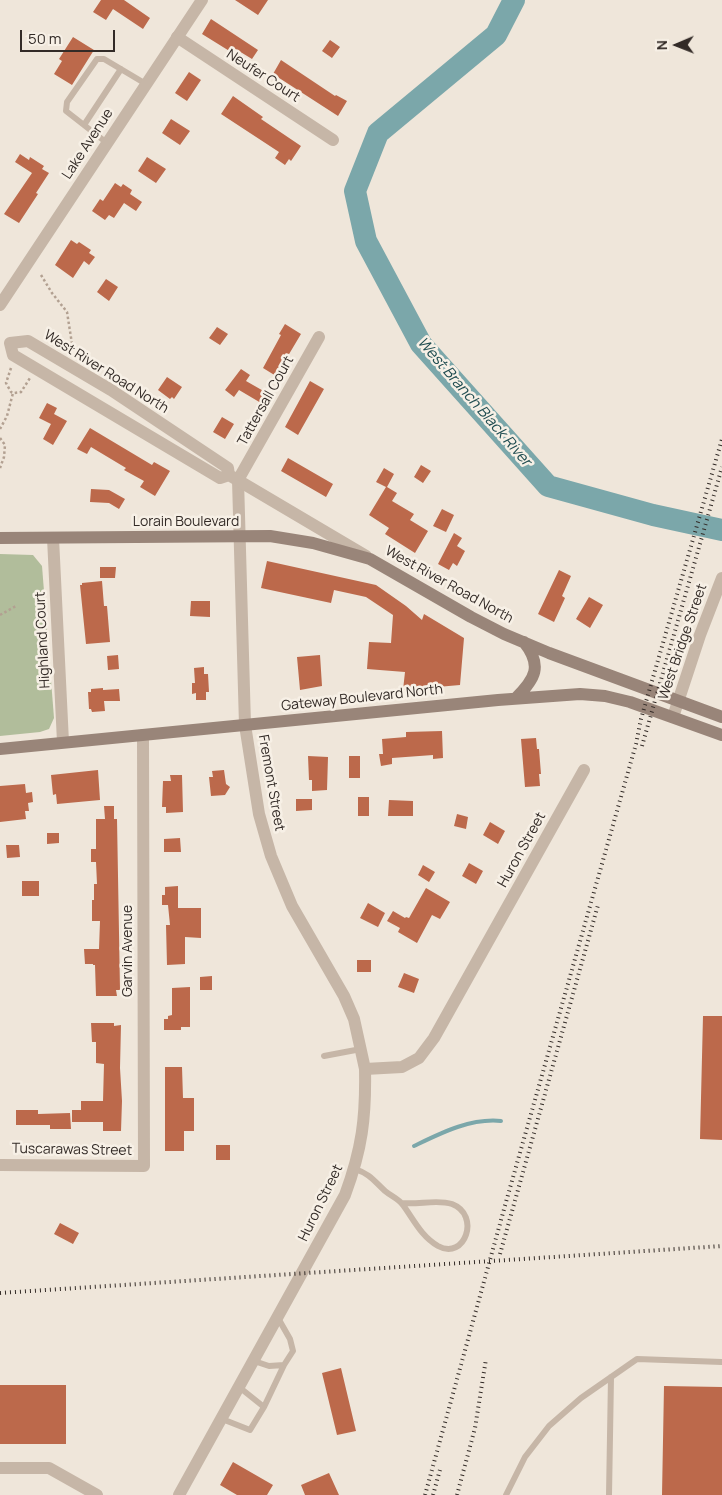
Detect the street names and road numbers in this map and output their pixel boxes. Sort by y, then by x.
street label: Neufer Court [223,46,303,106]
street label: Lake Avenue [59,106,117,182]
street label: West River Road North [41,327,171,417]
street label: Tattersall Court [234,353,298,449]
street label: Lorain Boulevard [133,514,239,530]
street label: West River Road North [382,543,516,627]
street label: West Bridge Street [655,582,711,702]
street label: Highland Court [32,591,54,689]
street label: Gateway Boulevard North [280,681,444,715]
street label: Fremont Street [254,733,288,833]
street label: Huron Street [494,809,550,891]
street label: Garvin Avenue [120,905,136,997]
street label: Tuscarawas Street [12,1141,132,1159]
street label: Huron Street [295,1162,347,1244]

